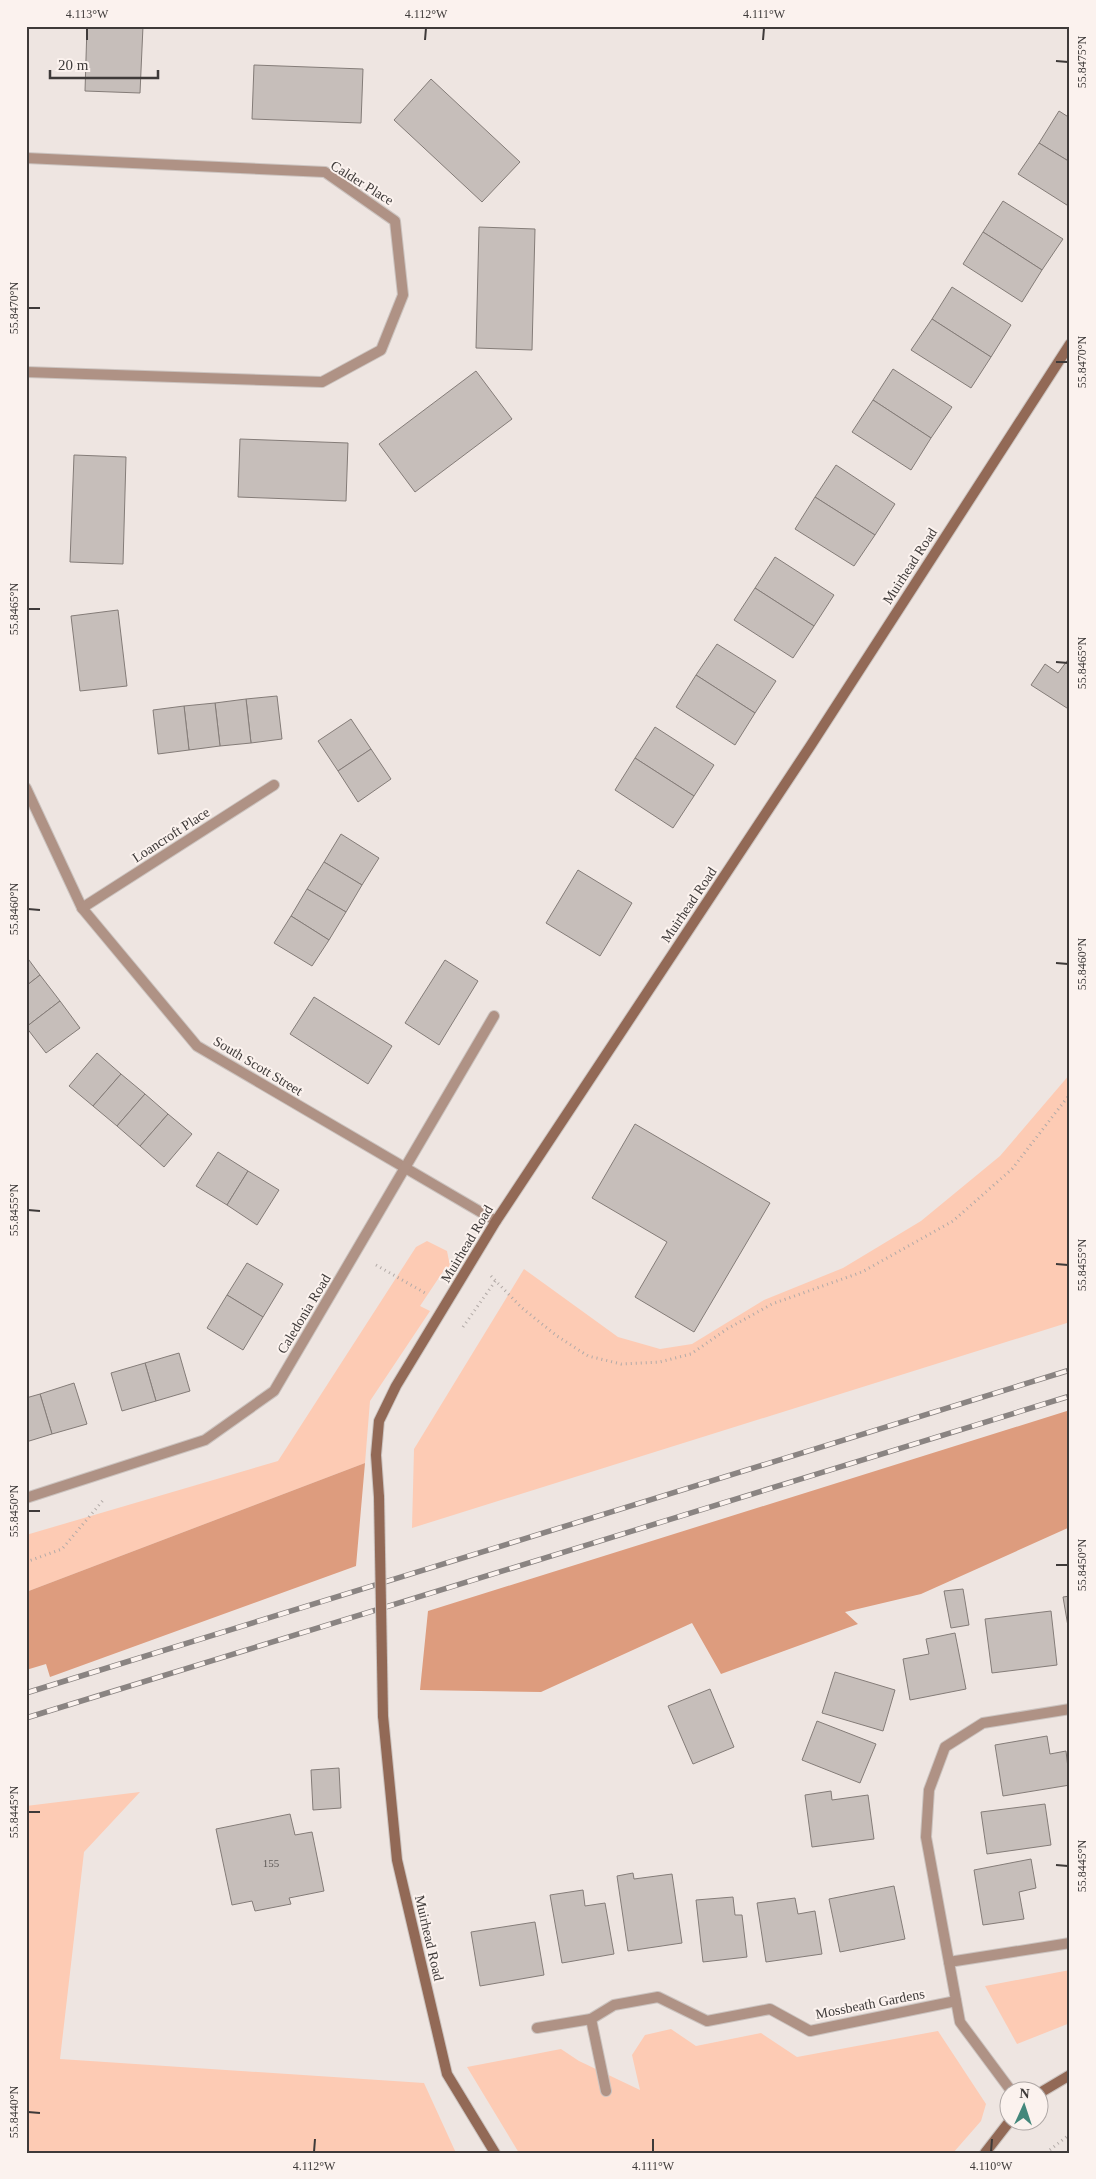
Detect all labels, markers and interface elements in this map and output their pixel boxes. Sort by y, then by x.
text: 4.113°W [66,7,109,21]
text: 4.112°W [405,7,448,21]
text: 4.111°W [743,7,786,21]
text: 55.8475°N [1075,35,1089,88]
scale bar [50,48,158,80]
text: 20 m [58,57,89,73]
street label: Calder Place [328,158,396,208]
text: 55.8470°N [7,281,21,334]
text: 55.8470°N [1075,335,1089,388]
street label: Muirhead Road [880,525,940,607]
text: 55.8465°N [7,582,21,635]
text: 55.8465°N [1075,636,1089,689]
street label: Loancroft Place [130,804,212,866]
street label: Muirhead Road [658,865,720,945]
text: 55.8460°N [7,882,21,935]
text: 55.8460°N [1075,937,1089,990]
street label: South Scott Street [211,1034,305,1099]
text: 55.8455°N [7,1183,21,1236]
street label: Muirhead Road [438,1203,496,1285]
text: 55.8455°N [1075,1238,1089,1291]
street label: Caledonia Road [274,1272,334,1356]
text: 55.8450°N [7,1484,21,1537]
text: 55.8450°N [1075,1538,1089,1591]
text: 55.8445°N [7,1785,21,1838]
text: 55.8445°N [1075,1839,1089,1892]
house number: 155 [263,1857,280,1869]
street label: Muirhead Road [412,1894,446,1982]
street label: Mossbeath Gardens [814,1986,926,2022]
north arrow [998,2082,1048,2132]
text: 55.8440°N [7,2085,21,2138]
text: N [1019,2086,1030,2101]
text: 4.112°W [293,2159,336,2173]
text: 4.111°W [632,2159,675,2173]
text: 4.110°W [970,2159,1013,2173]

